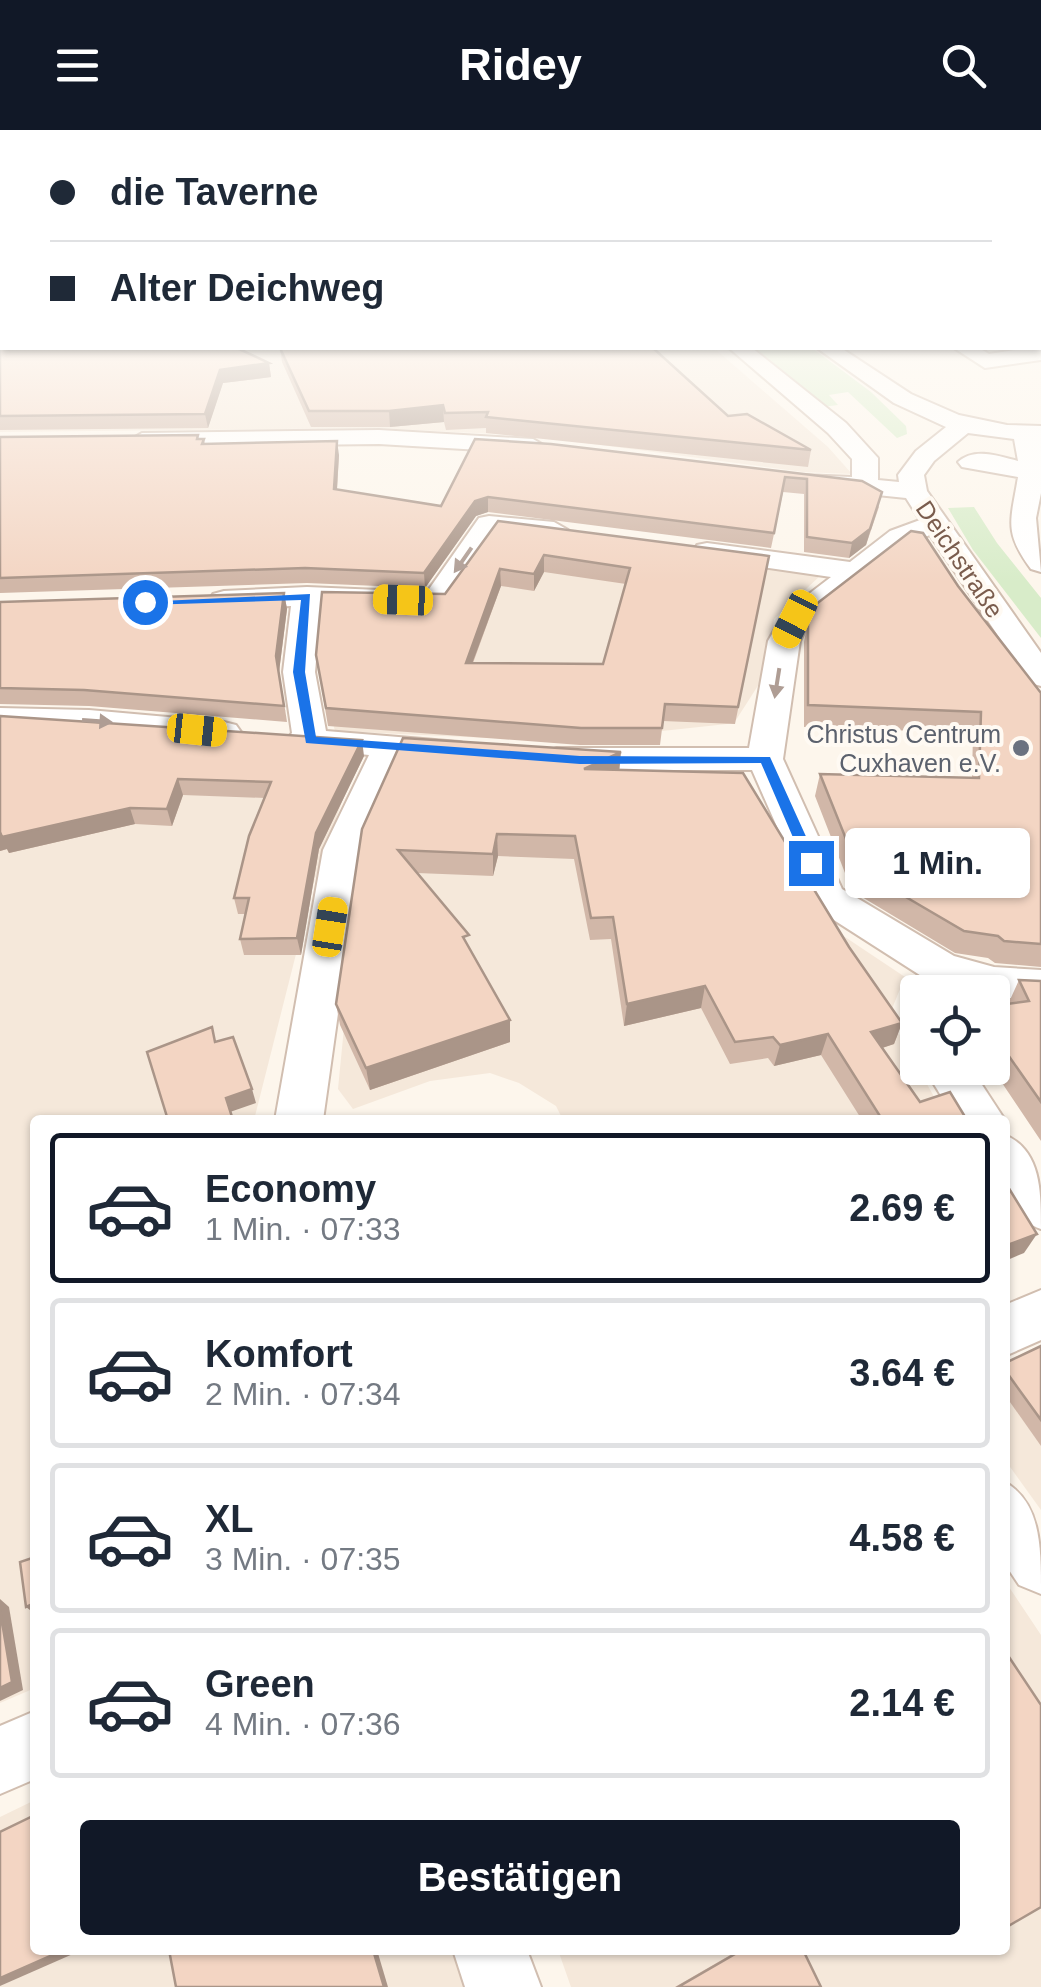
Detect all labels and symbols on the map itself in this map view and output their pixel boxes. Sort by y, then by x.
street label: Deichstraße [911,495,1009,623]
one-way arrow [454,547,473,574]
route start [123,580,168,625]
car [372,584,434,616]
car [768,585,822,653]
one-way arrow [769,668,784,699]
car [166,712,228,748]
one-way arrow [82,714,114,730]
place label: Christus Centrum Cuxhaven e.V. [807,720,1001,777]
marker: Christus Centrum Cuxhaven e.V. [1010,737,1032,759]
callout: 1 Min. [846,828,1031,898]
route end [789,841,834,886]
car [310,895,350,959]

